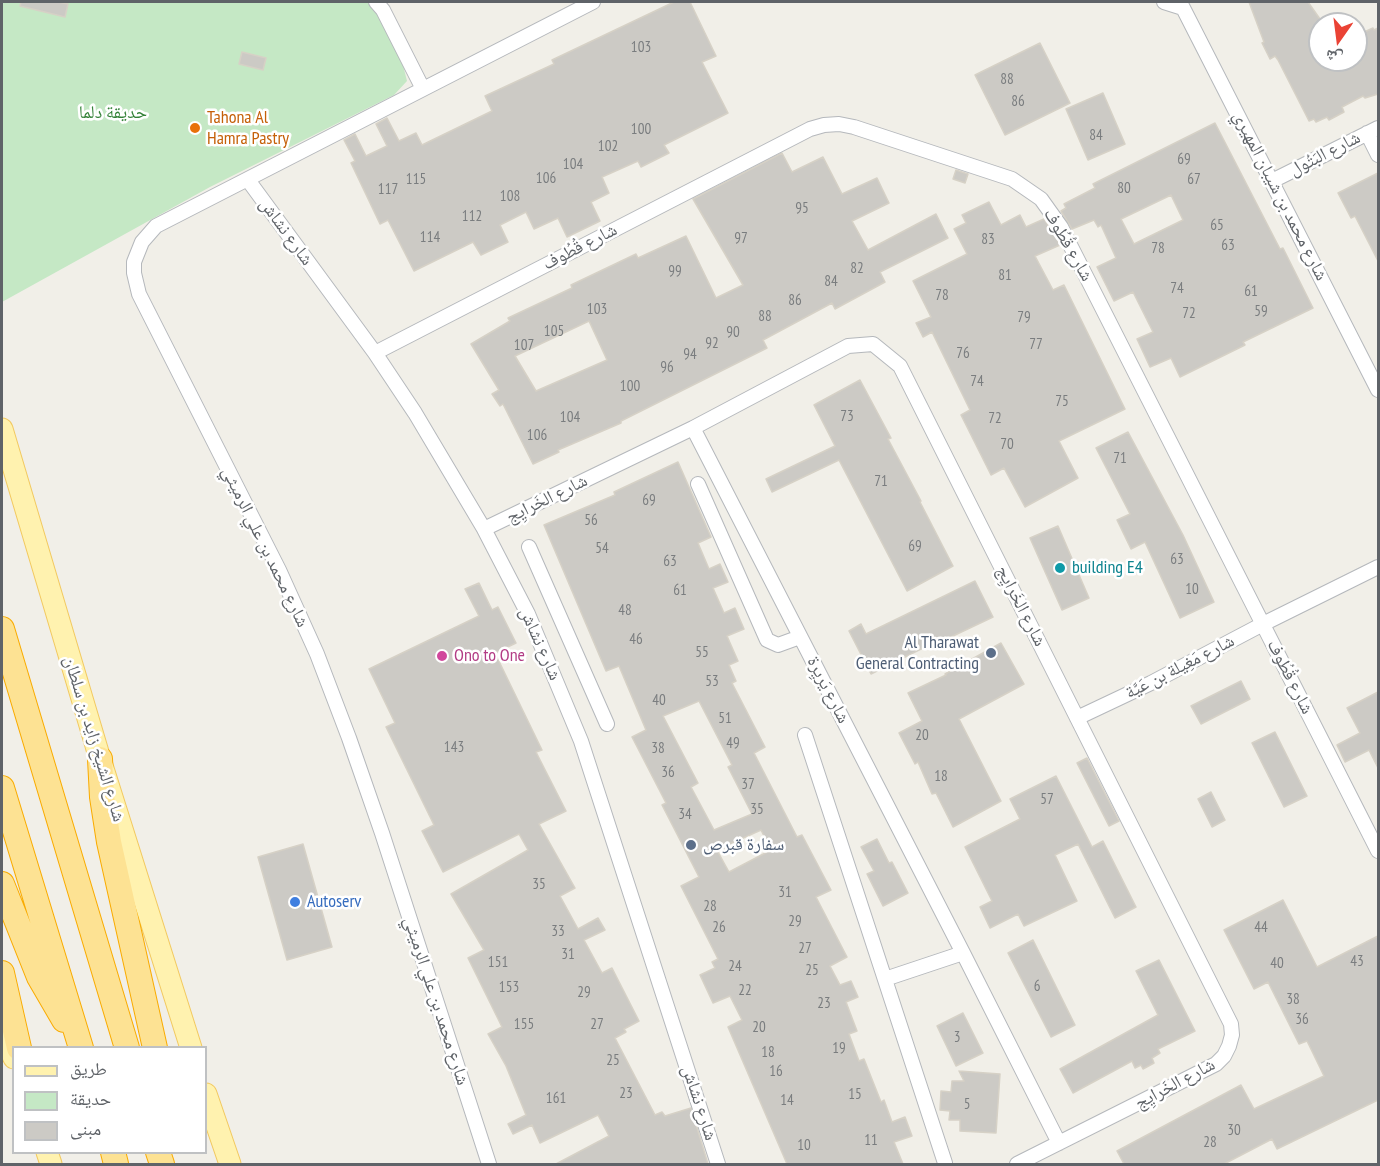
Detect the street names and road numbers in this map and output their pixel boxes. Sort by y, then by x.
street label: شارع محمد بن شيبان المهيري [1228,108,1332,284]
street label: شارع البَتُول [1286,127,1364,181]
street label: شارع نشاش [254,194,318,270]
street label: شارع قُطُوف [1038,205,1098,285]
street label: شارع قُطُوف [539,219,621,275]
street label: شارع محمد بن علي الرميثي [217,463,313,631]
street label: شارع الخَرايِج [503,470,591,528]
street label: شارع الخَرايِج [991,562,1051,650]
street label: شارع نشاش [514,604,566,684]
street label: شارع مَغِيلة بن عَيَّة [1122,630,1238,704]
street label: شارع قُطُوف [1262,636,1318,718]
street label: شارع يَريِرة [802,653,854,727]
street label: شارع الشيخ زايد بن سلطان [59,654,129,824]
street label: شارع محمد بن علي الرميثي [399,914,473,1088]
street label: شارع الخَرايِج [1131,1054,1219,1114]
street label: شارع نشاش [677,1063,721,1143]

